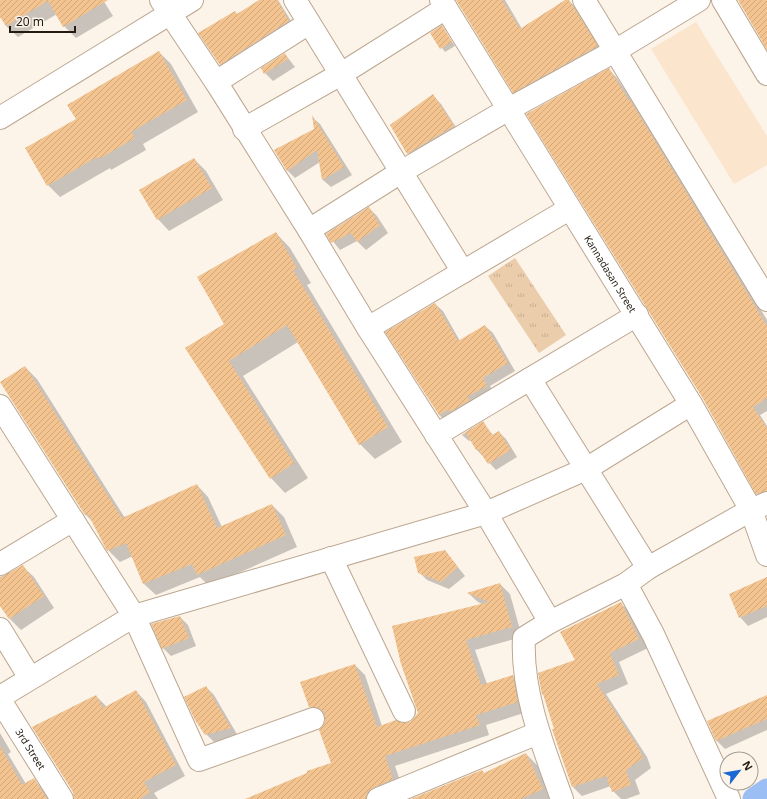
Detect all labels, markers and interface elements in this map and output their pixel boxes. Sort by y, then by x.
scale bar [10,8,75,34]
text: 20 m [16,13,44,30]
street label: Kannadasan Street [581,232,640,316]
street label: 3rd Street [13,726,49,773]
north arrow [719,751,759,791]
text: N [739,758,757,773]

